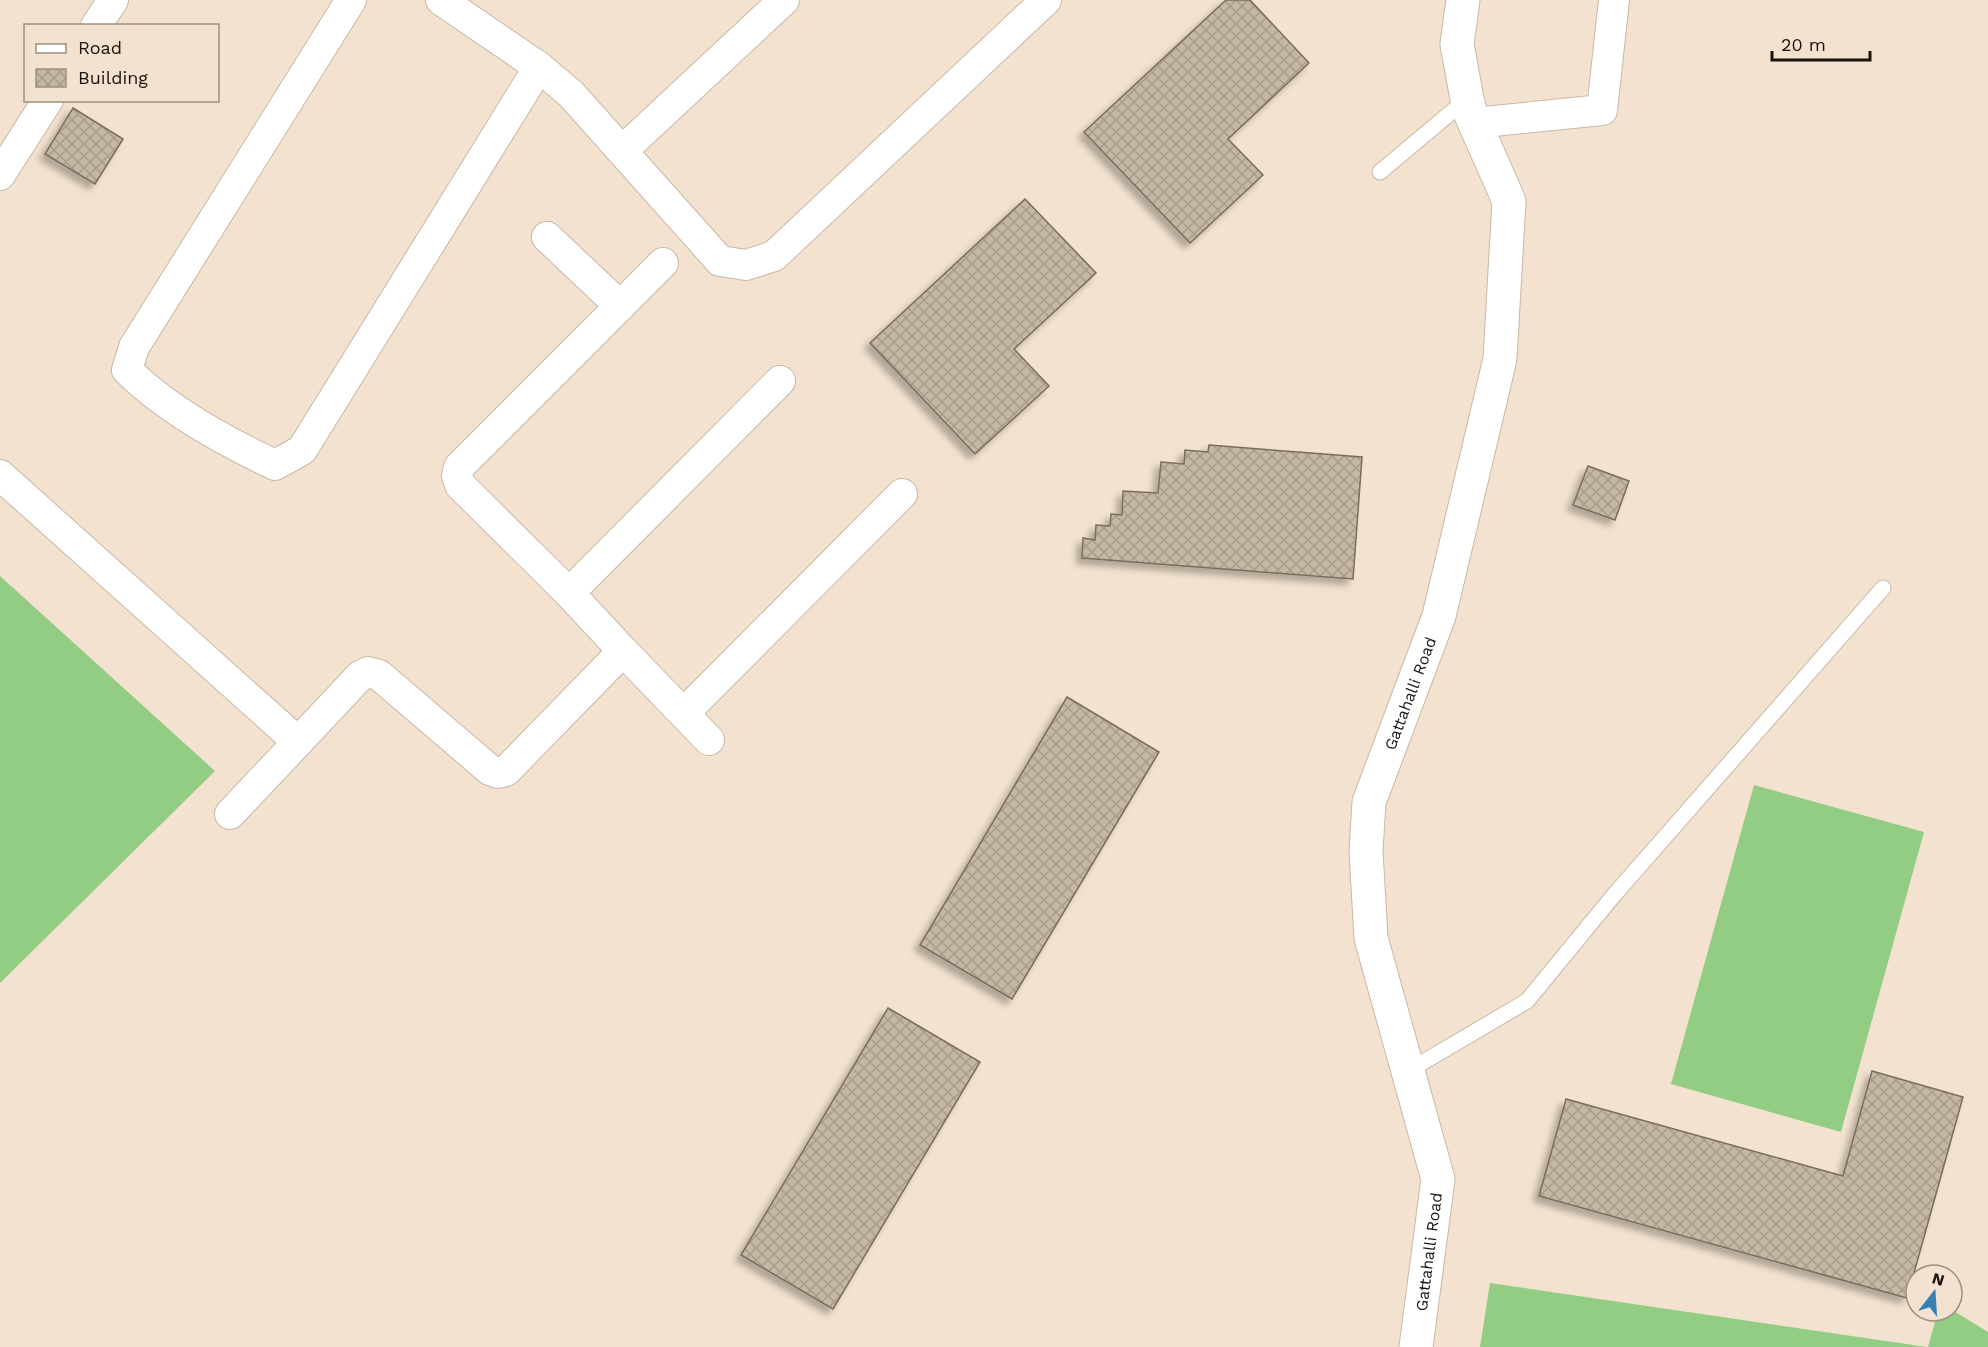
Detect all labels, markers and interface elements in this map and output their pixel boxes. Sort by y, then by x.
legend [24,24,219,102]
scale bar [1772,24,1870,62]
text: 20 m [1781,34,1826,55]
text: Road [78,37,122,58]
text: Building [78,67,148,88]
street label: Gattahalli Road [1380,634,1440,753]
street label: Gattahalli Road [1412,1191,1446,1312]
north arrow [1904,1263,1964,1323]
text: N [1930,1268,1947,1290]

